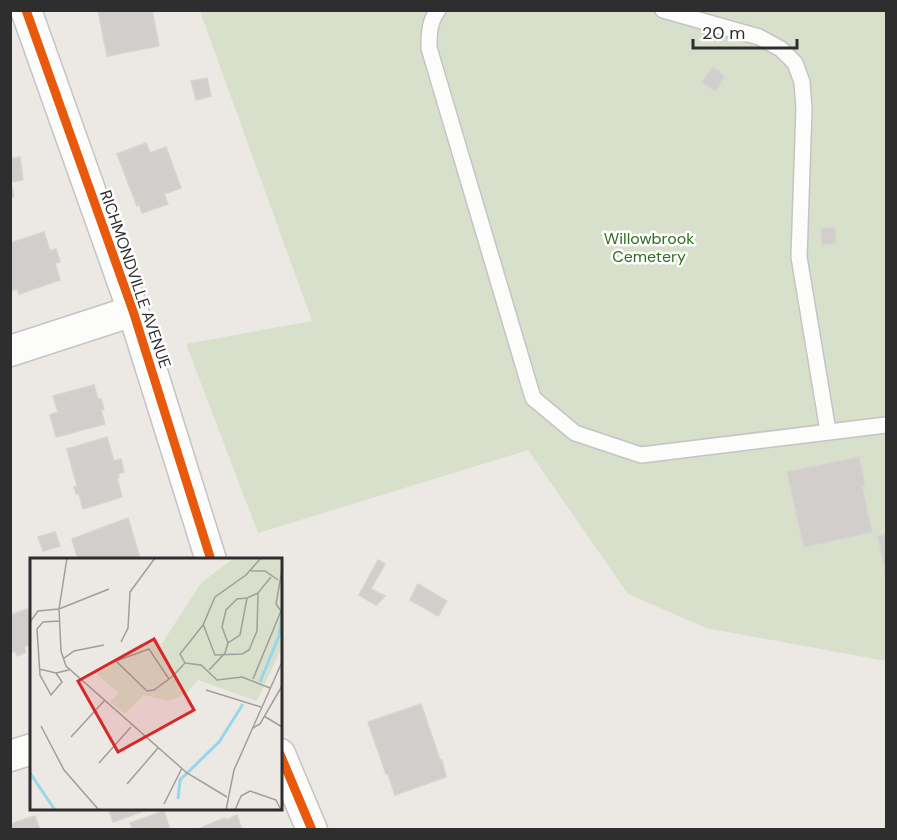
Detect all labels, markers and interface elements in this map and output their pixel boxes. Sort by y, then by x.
scale bar [693,12,796,50]
text: 20 m [702,21,745,45]
street label: RICHMONDVILLE AVENUE [95,187,176,371]
park label: Willowbrook Cemetery [604,228,694,267]
inset map [30,558,282,810]

